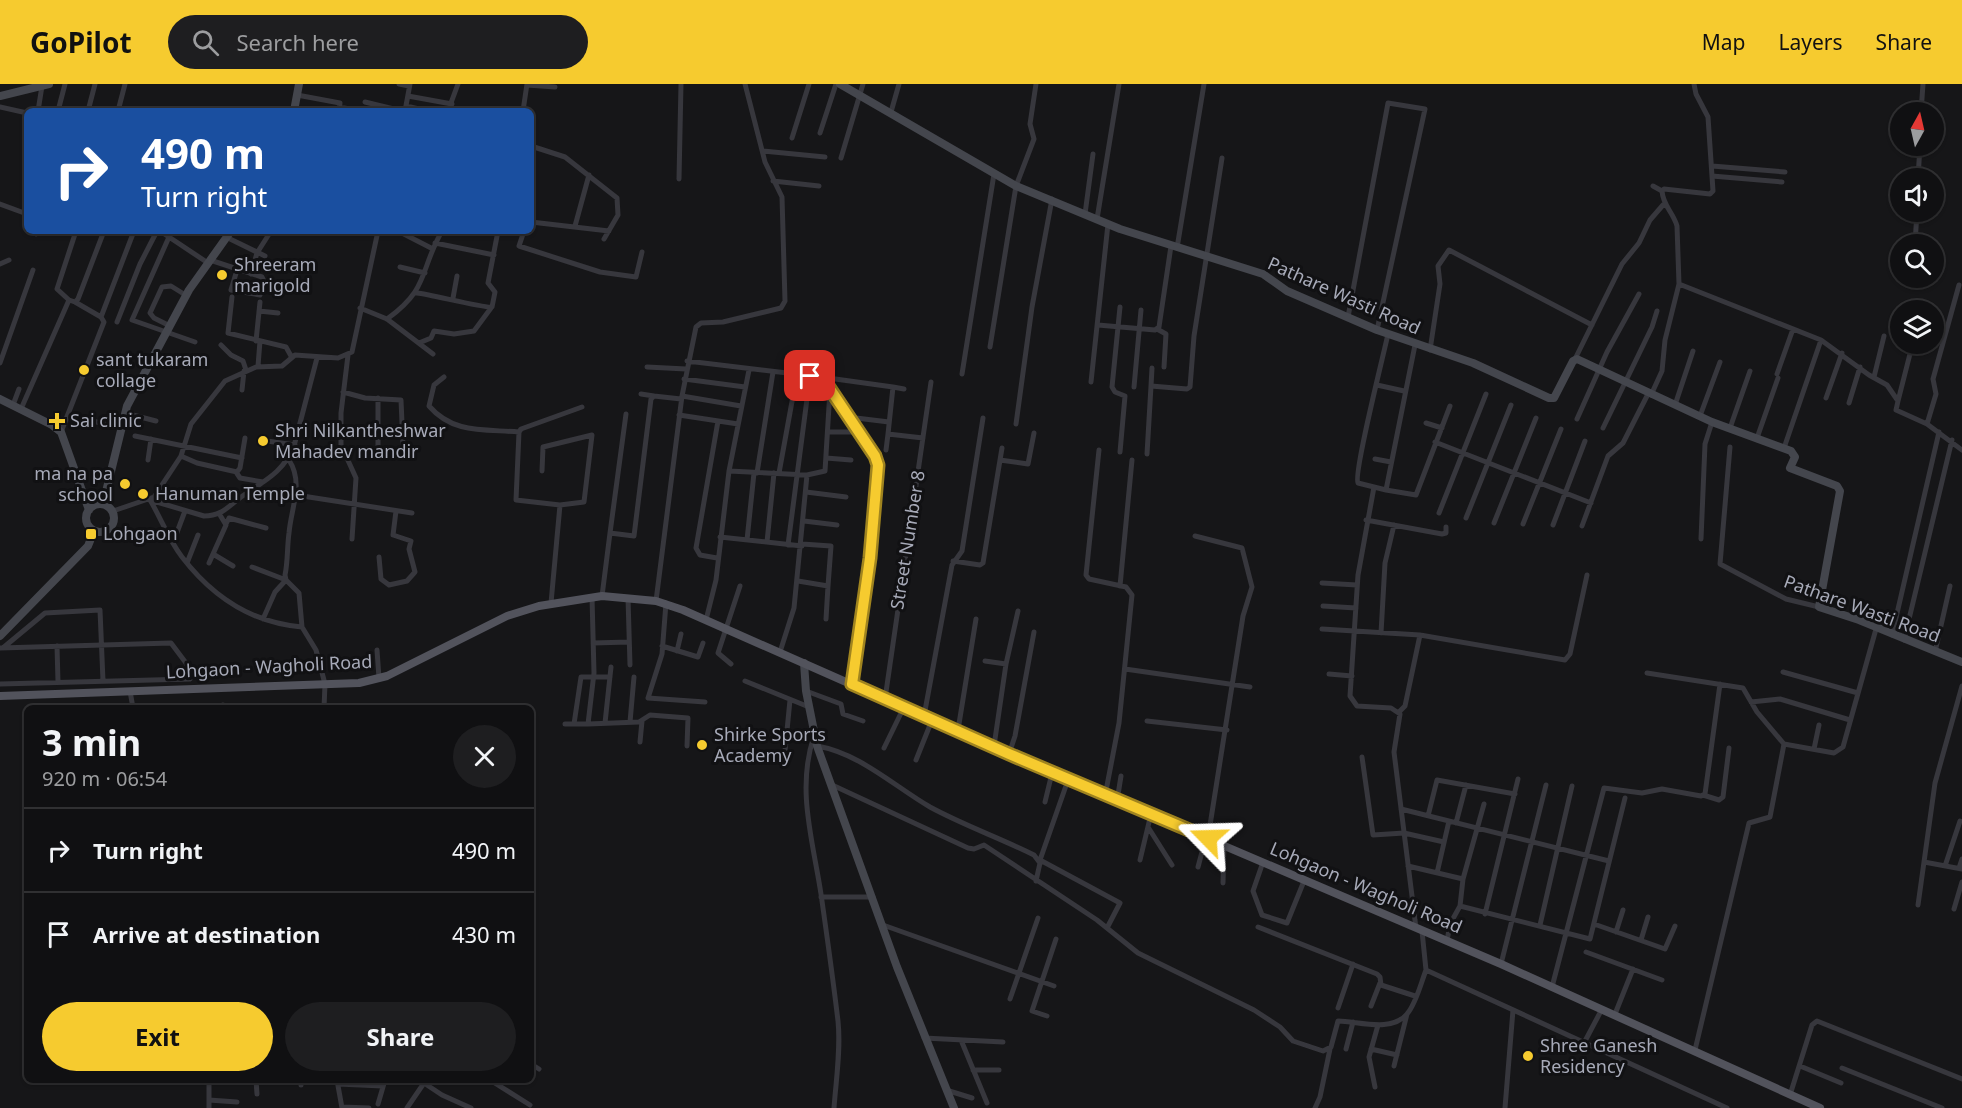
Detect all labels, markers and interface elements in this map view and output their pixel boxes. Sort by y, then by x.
search box [168,15,588,69]
text: GoPilot [30,23,132,61]
icon: search [189,26,222,59]
text: Search here [237,27,359,57]
text: Map [1702,28,1746,56]
text: Layers [1779,28,1843,56]
text: Share [1876,28,1932,56]
north arrow [1890,102,1944,156]
map controls [1890,102,1944,354]
text: 490 m [141,124,265,181]
icon: right [42,132,120,210]
button: sound [1890,168,1944,222]
text: Turn right [141,178,267,215]
button: search [1890,234,1944,288]
street label: Pathare Wasti Road [1264,251,1425,340]
place label: Shreeram marigold [234,252,316,297]
marker: Shreeram marigold [215,268,229,282]
button: layers [1890,300,1944,354]
place label: sant tukaram collage [96,347,208,392]
pin [784,350,835,401]
icon: arrive [793,359,826,392]
marker: sant tukaram collage [77,363,91,377]
place label: Sai clinic [70,408,142,432]
marker: Sai clinic [48,412,66,430]
place label: Shri Nilkantheshwar Mahadev mandir [275,418,446,463]
marker: Shri Nilkantheshwar Mahadev mandir [256,434,270,448]
place label: ma na pa school [34,461,113,506]
street label: Street Number 8 [884,469,930,611]
marker: ma na pa school [118,477,132,491]
place label: Hanuman Temple [155,481,305,505]
marker: Hanuman Temple [136,487,150,501]
place label: Lohgaon [103,521,178,545]
marker: Lohgaon [84,527,98,541]
street label: Pathare Wasti Road [1781,569,1944,648]
street label: Lohgaon - Wagholi Road [165,649,373,683]
text: 3 min [42,718,141,767]
place label: Shirke Sports Academy [714,722,826,767]
button: close [453,725,516,788]
marker: Shirke Sports Academy [695,738,709,752]
text: 920 m · 06:54 [42,765,167,792]
position arrow [1176,806,1240,870]
icon: right [42,834,75,867]
text: Turn right [93,835,203,865]
text: 490 m [452,835,516,865]
street label: Lohgaon - Wagholi Road [1267,836,1466,938]
icon: arrive [42,918,75,951]
text: Arrive at destination [93,919,320,949]
text: 430 m [452,919,516,949]
button: Exit [42,1002,273,1071]
button: Share [285,1002,516,1071]
place label: Shree Ganesh Residency [1540,1033,1657,1078]
marker: Shree Ganesh Residency [1521,1049,1535,1063]

